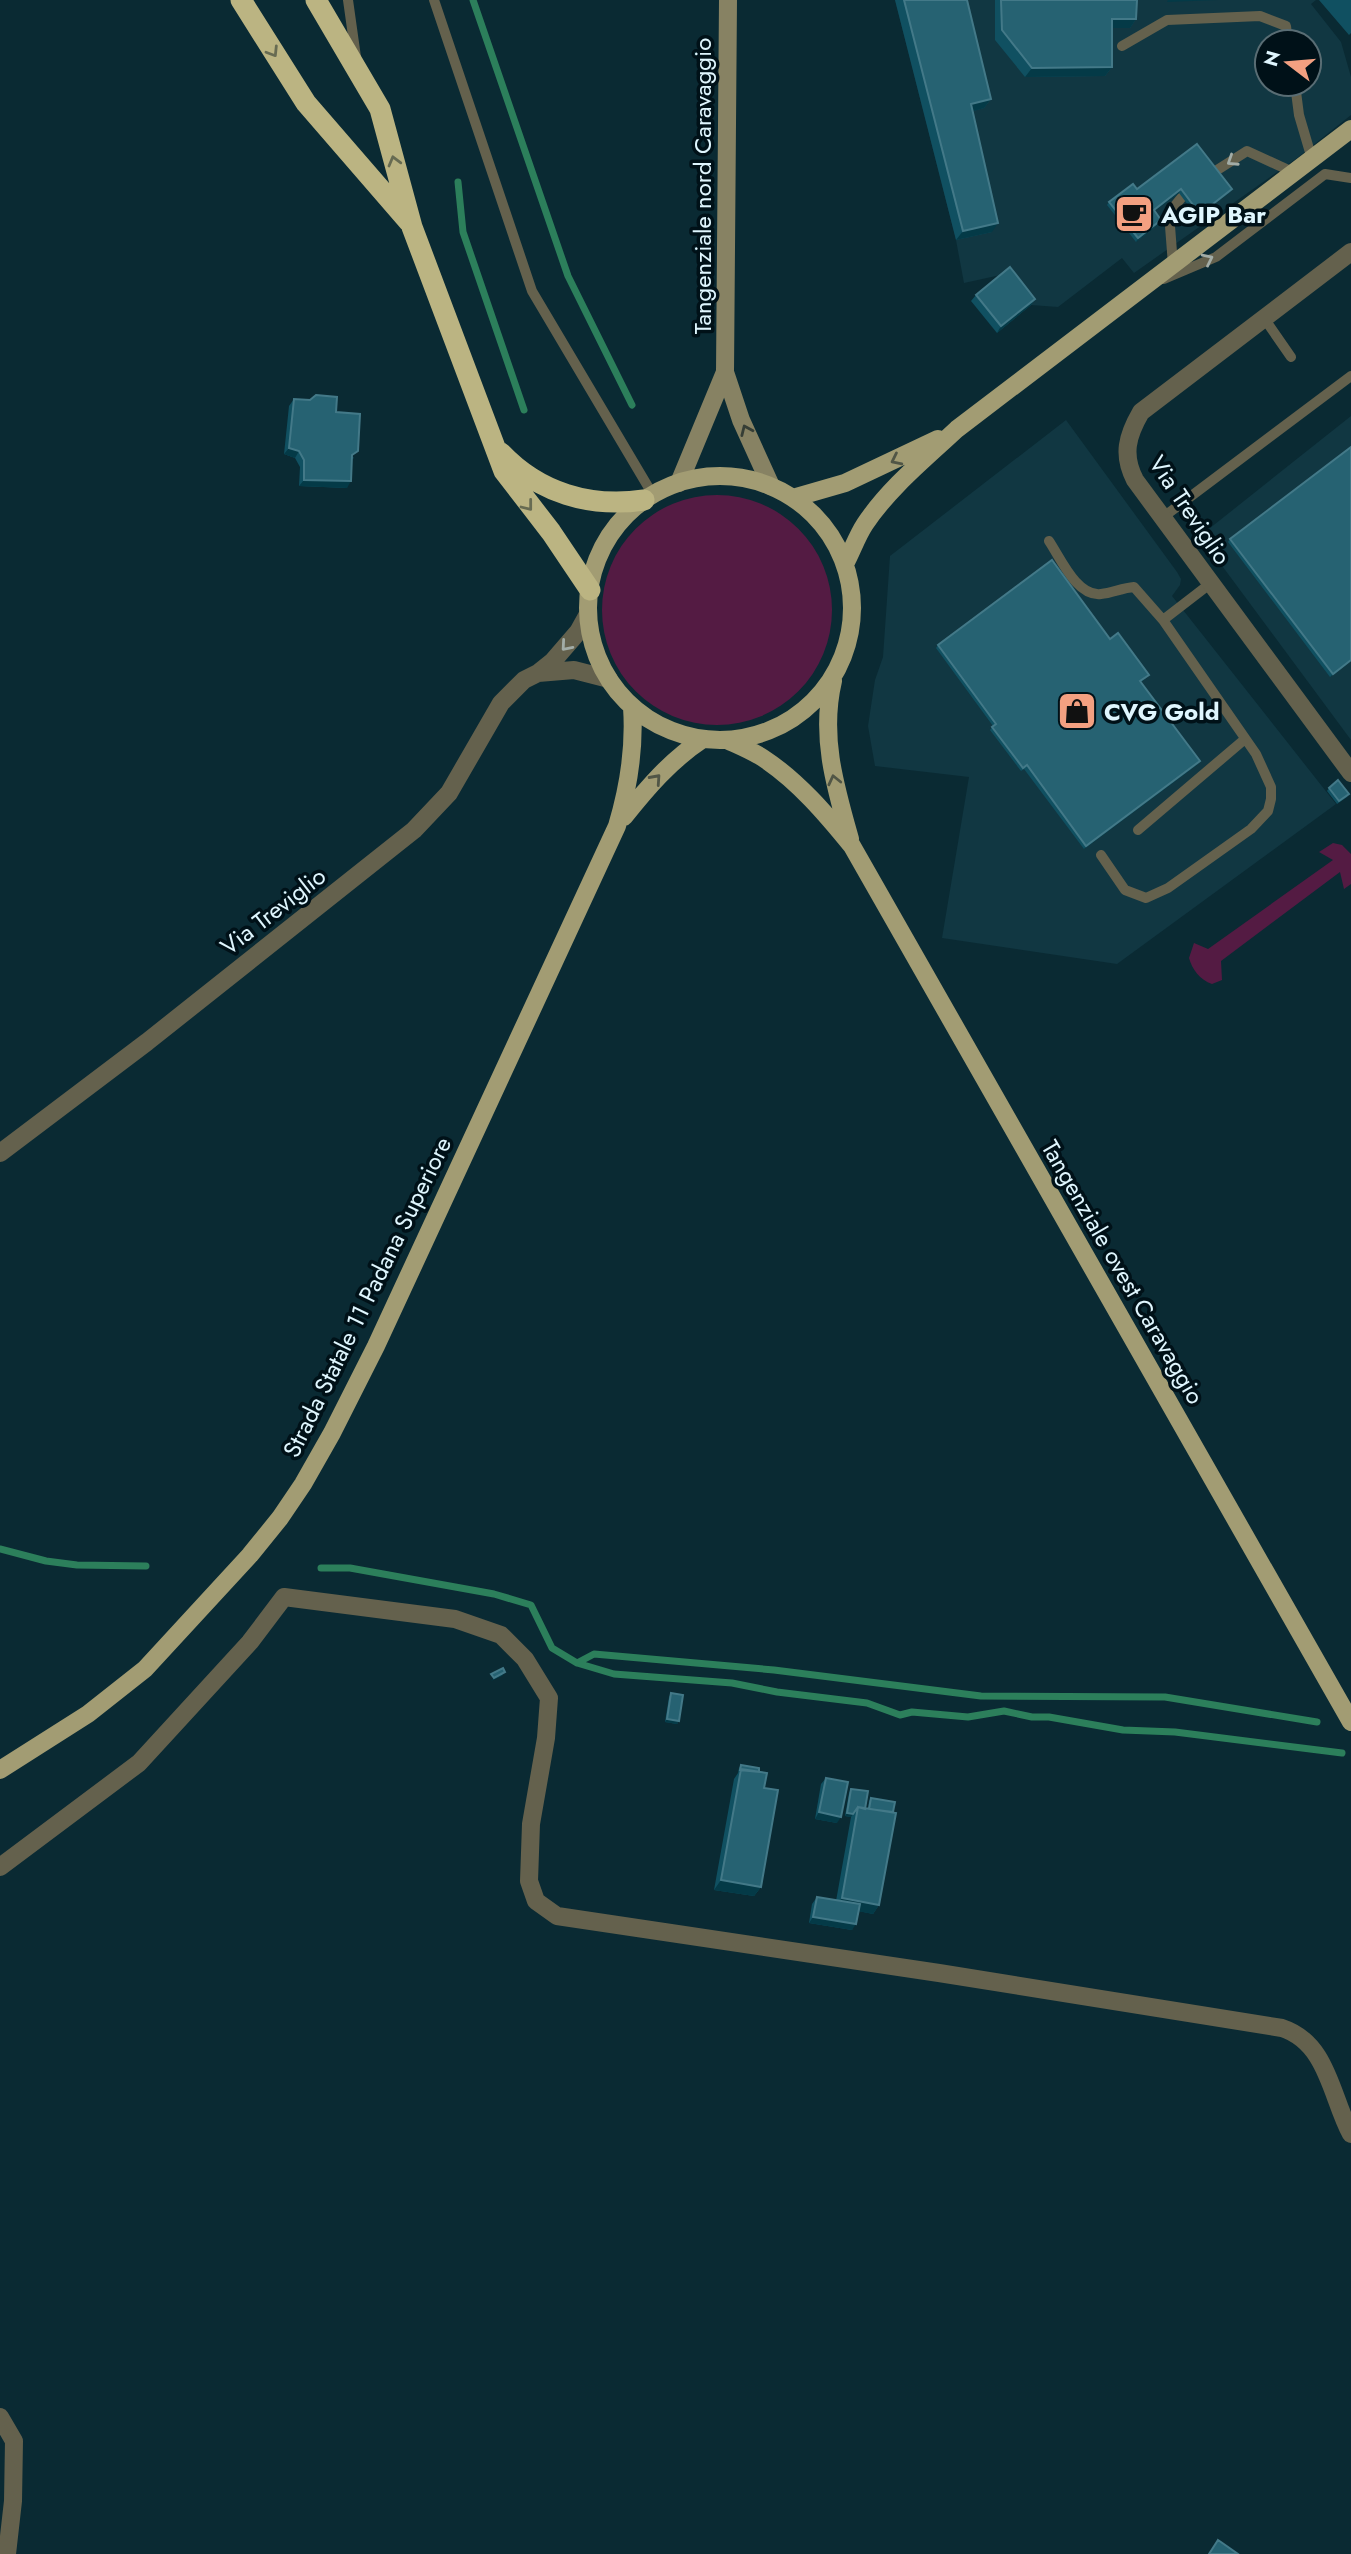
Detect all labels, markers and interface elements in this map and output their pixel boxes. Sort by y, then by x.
north arrow [1253,28,1323,98]
street label: Tangenziale nord Caravaggio [685,38,720,334]
one-way arrow [265,44,278,57]
text: N [1257,47,1287,69]
one-way arrow [1226,152,1239,165]
one-way arrow [388,155,402,167]
cafe icon: AGIP Bar [1113,193,1155,235]
place label: AGIP Bar [1160,197,1266,232]
one-way arrow [1201,254,1213,268]
one-way arrow [740,425,754,438]
street label: Via Treviglio [1140,448,1240,572]
one-way arrow [891,452,903,466]
one-way arrow [520,498,533,510]
one-way arrow [562,638,574,651]
shop icon: CVG Gold [1056,690,1098,732]
place label: CVG Gold [1104,694,1219,729]
one-way arrow [648,774,661,787]
one-way arrow [828,774,842,786]
street label: Via Treviglio [213,859,333,963]
street label: Strada Statale 11 Padana Superiore [274,1131,460,1463]
street label: Tangenziale ovest Caravaggio [1033,1133,1213,1411]

